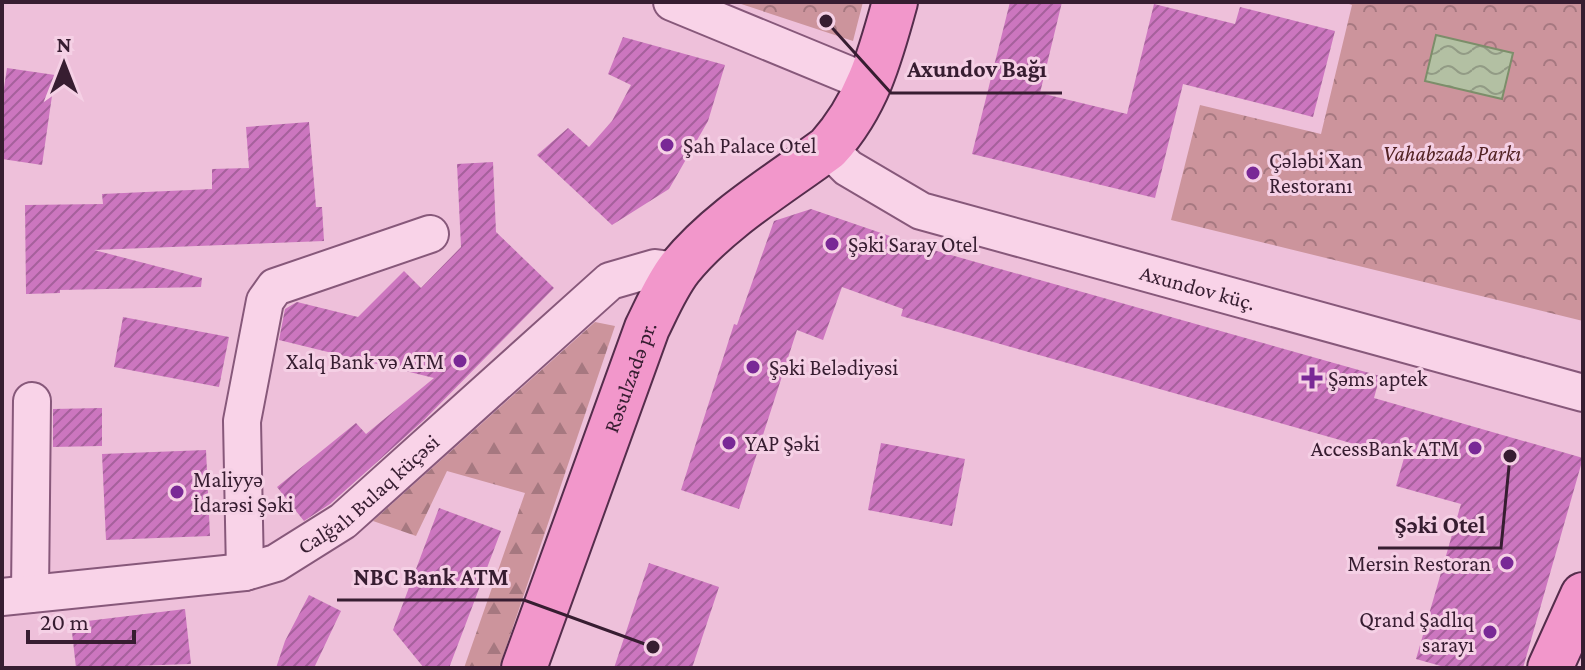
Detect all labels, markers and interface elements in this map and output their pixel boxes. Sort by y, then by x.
north arrow [24,24,104,104]
text: N [57,32,72,57]
callout: Axundov Bağı [891,45,1062,93]
text: Axundov Bağı [906,55,1047,82]
place label: Şah Palace Otel [683,133,817,158]
marker: Şah Palace Otel [658,136,676,154]
park label: Vahabzadə Parkı [1383,141,1521,166]
place label: Çələbi Xan Restoranı [1269,148,1363,198]
marker: Çələbi Xan Restoranı [1244,164,1262,182]
place label: Şəki Saray Otel [848,232,978,257]
marker: Şəki Saray Otel [823,235,841,253]
street label: Axundov küç. [1137,260,1258,315]
street label: Rəsulzadə pr. [598,317,662,436]
place label: Xalq Bank və ATM [286,349,444,374]
marker: Xalq Bank və ATM [451,352,469,370]
place label: Şəki Belədiyəsi [769,355,898,380]
marker: Şəki Belədiyəsi [744,358,762,376]
place label: Şəms aptek [1328,366,1428,391]
marker: Şəms aptek [1303,369,1321,387]
street label: Calğalı Bulaq küçəsi [293,429,444,559]
place label: YAP Şəki [745,431,820,456]
marker: YAP Şəki [720,434,738,452]
place label: AccessBank ATM [1311,436,1459,461]
marker: AccessBank ATM [1466,439,1484,457]
place label: Maliyyə İdarəsi Şəki [193,467,294,517]
marker: Maliyyə İdarəsi Şəki [168,483,186,501]
callout: Şəki Otel [1378,500,1501,548]
text: Şəki Otel [1395,511,1485,538]
place label: Mersin Restoran [1347,551,1491,576]
callout: NBC Bank ATM [337,552,524,600]
marker: Mersin Restoran [1498,554,1516,572]
text: NBC Bank ATM [353,563,509,590]
scale bar [28,594,134,644]
place label: Qrand Şadlıq sarayı [1359,607,1475,657]
text: 20 m [40,608,89,635]
marker: Qrand Şadlıq sarayı [1481,623,1499,641]

